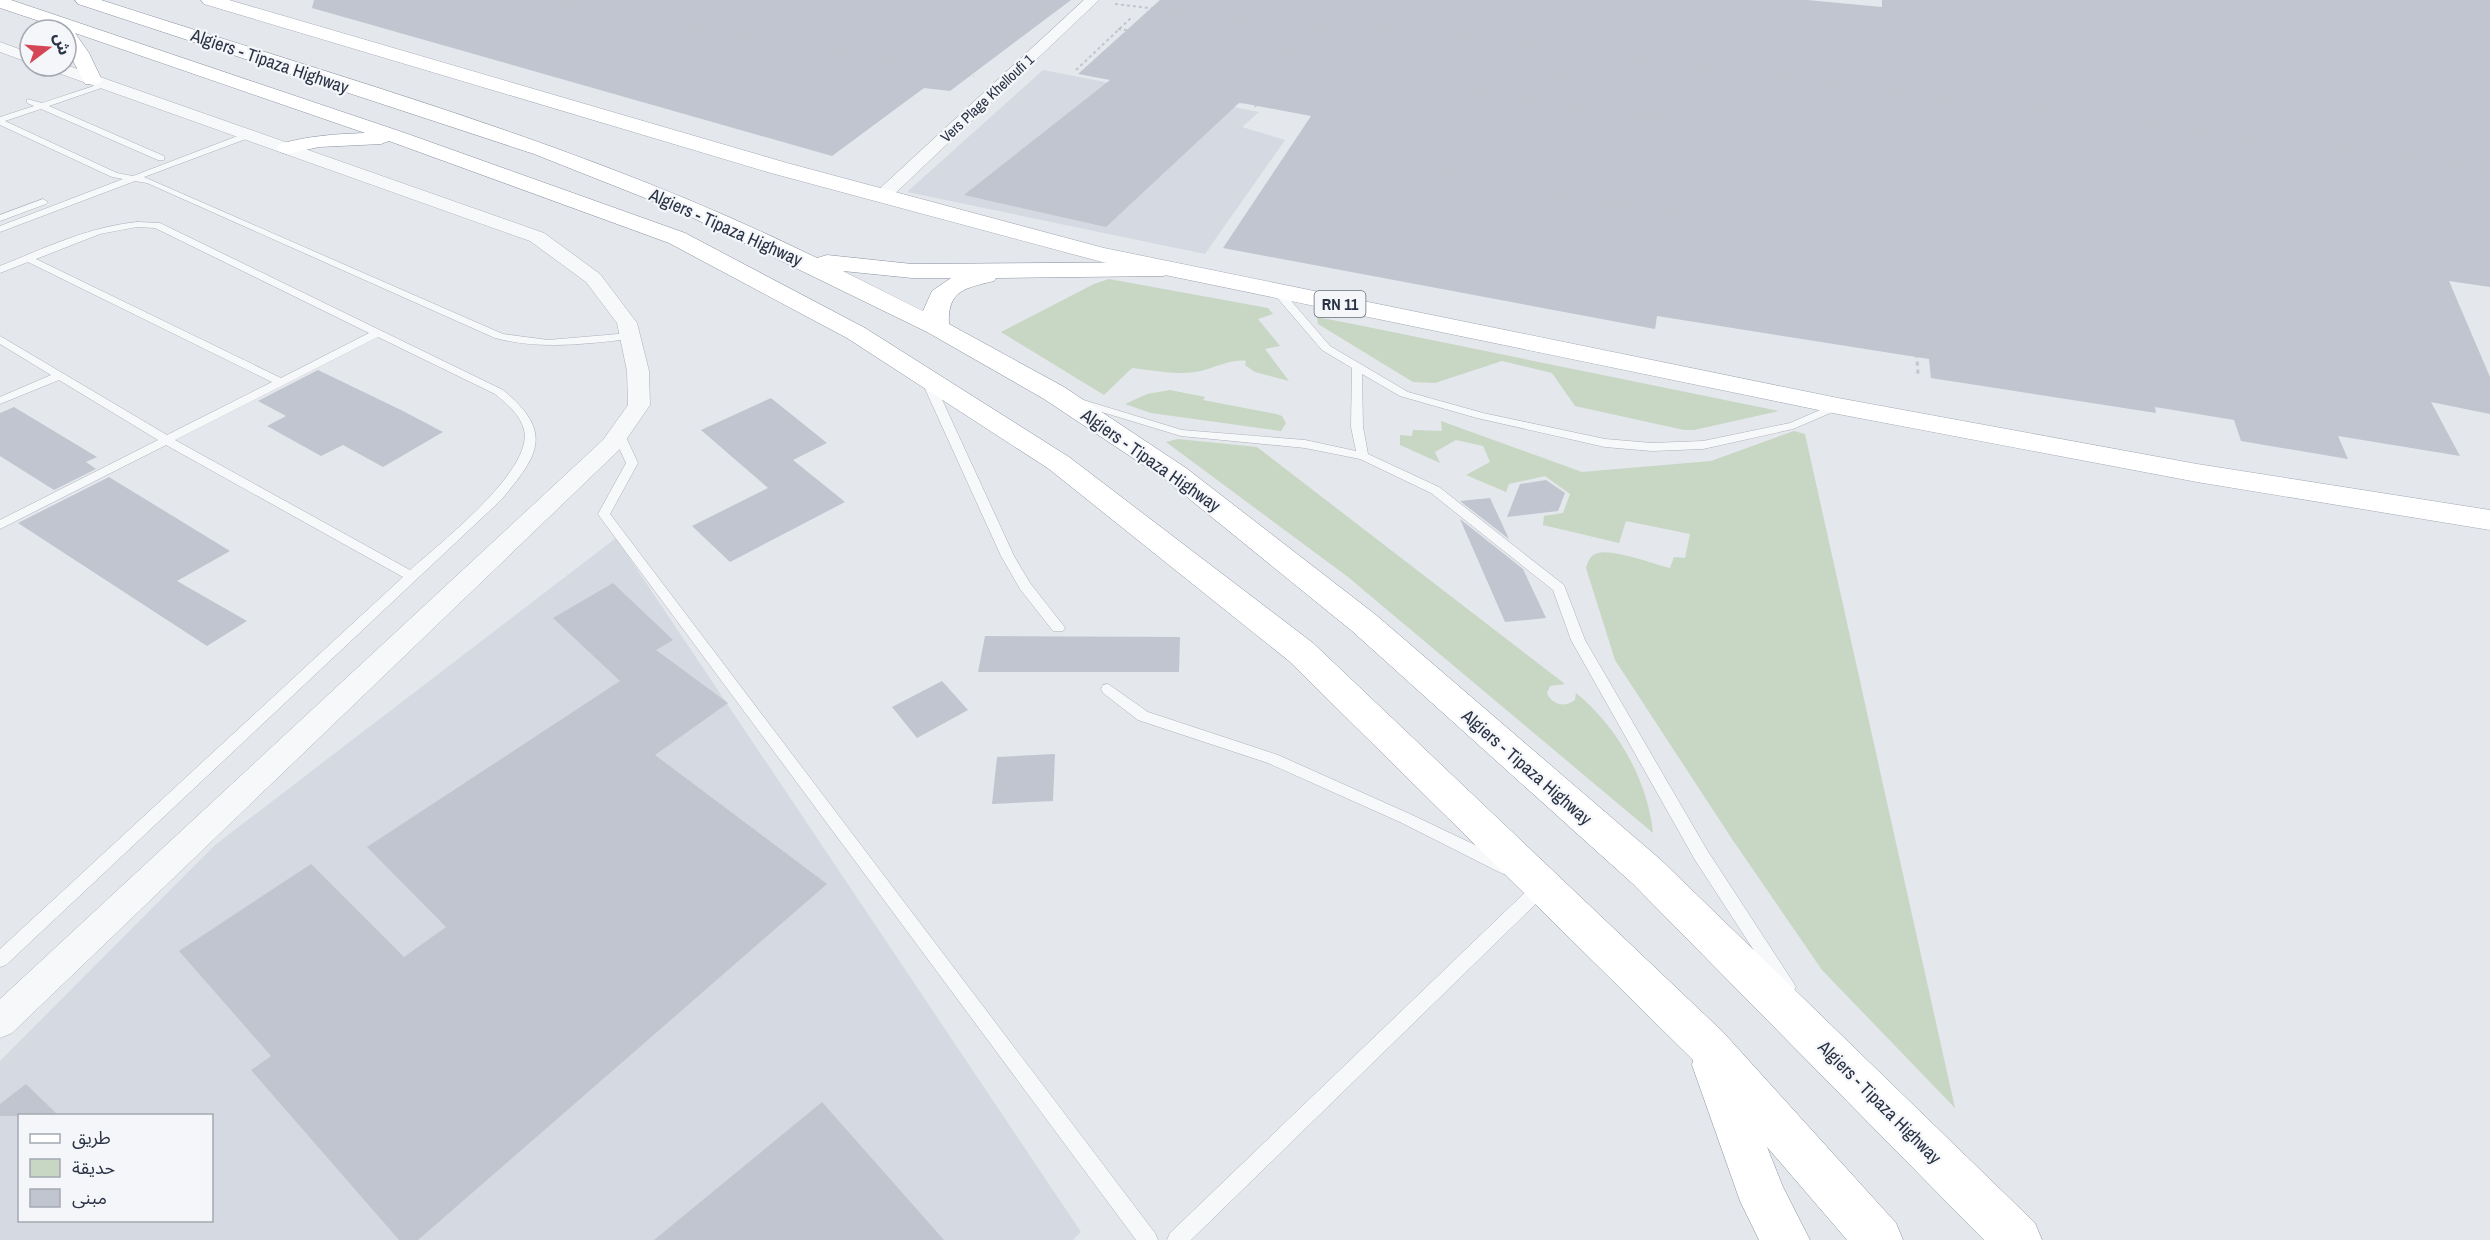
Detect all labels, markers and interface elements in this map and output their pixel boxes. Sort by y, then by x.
north arrow [18,18,78,78]
street label: Algiers - Tipaza Highway [187,22,353,100]
text: ش [49,30,76,58]
street label: Vers Plage Khelloufi 1 [936,49,1039,147]
street label: Algiers - Tipaza Highway [645,182,807,272]
road number: RN 11 [1314,291,1366,317]
street label: Algiers - Tipaza Highway [1075,402,1226,518]
street label: Algiers - Tipaza Highway [1456,703,1598,831]
street label: Algiers - Tipaza Highway [1812,1034,1948,1170]
legend [18,1114,213,1222]
text: طريق [72,1125,111,1150]
text: حديقة [72,1155,115,1180]
text: مبنى [72,1185,107,1210]

